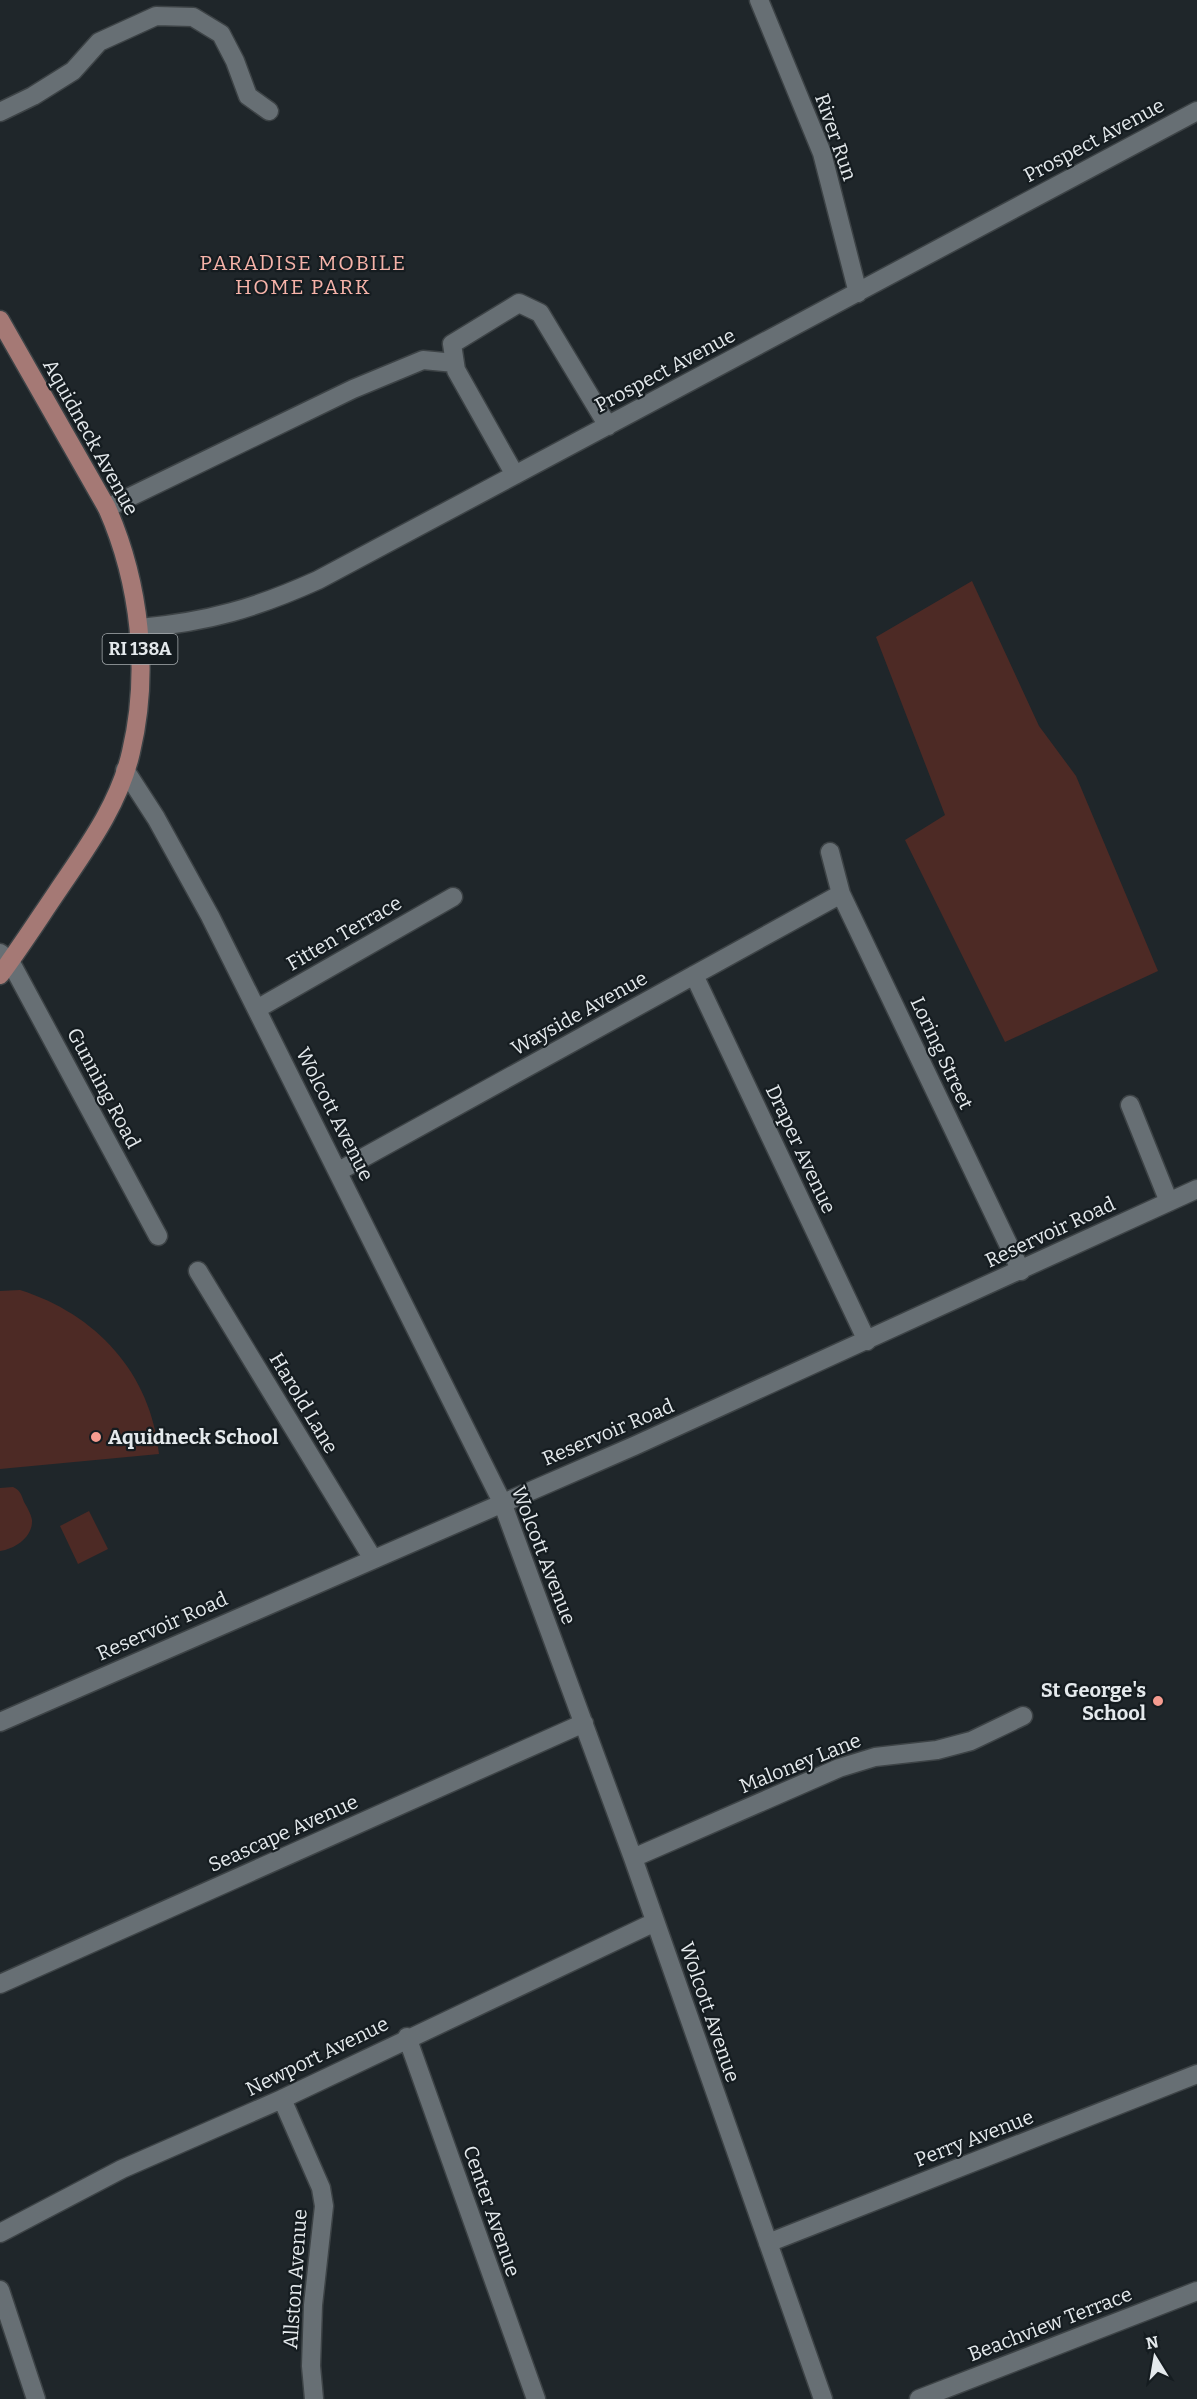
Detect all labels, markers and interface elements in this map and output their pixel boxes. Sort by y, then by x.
street label: River Run [810,90,862,184]
street label: Prospect Avenue [1020,93,1168,187]
district label: PARADISE MOBILE HOME PARK [200,250,406,300]
street label: Prospect Avenue [591,323,739,417]
street label: Aquidneck Avenue [38,355,144,519]
road number: RI 138A [102,634,178,664]
street label: Fitten Terrace [282,890,406,976]
street label: Wayside Avenue [507,966,651,1060]
street label: Loring Street [906,993,978,1113]
street label: Gunning Road [62,1024,146,1152]
street label: Wolcott Avenue [291,1043,379,1185]
street label: Draper Avenue [761,1081,841,1217]
street label: Reservoir Road [981,1191,1119,1273]
street label: Harold Lane [265,1348,343,1458]
street label: Reservoir Road [539,1393,678,1471]
place label: Aquidneck School [108,1425,278,1449]
marker: Aquidneck School [89,1430,103,1444]
street label: Wolcott Avenue [507,1482,581,1628]
street label: Reservoir Road [93,1586,231,1666]
place label: St George's School [1041,1678,1146,1725]
marker: St George's School [1151,1694,1165,1708]
street label: Maloney Lane [736,1728,864,1798]
street label: Seascape Avenue [204,1789,362,1877]
street label: Wolcott Avenue [675,1939,745,2085]
street label: Newport Avenue [242,2011,392,2101]
street label: Perry Avenue [911,2104,1037,2172]
street label: Center Avenue [458,2142,526,2280]
street label: Allston Avenue [278,2208,312,2350]
street label: Beachview Terrace [965,2282,1135,2366]
north arrow [1125,2327,1185,2387]
text: N [1144,2332,1160,2353]

